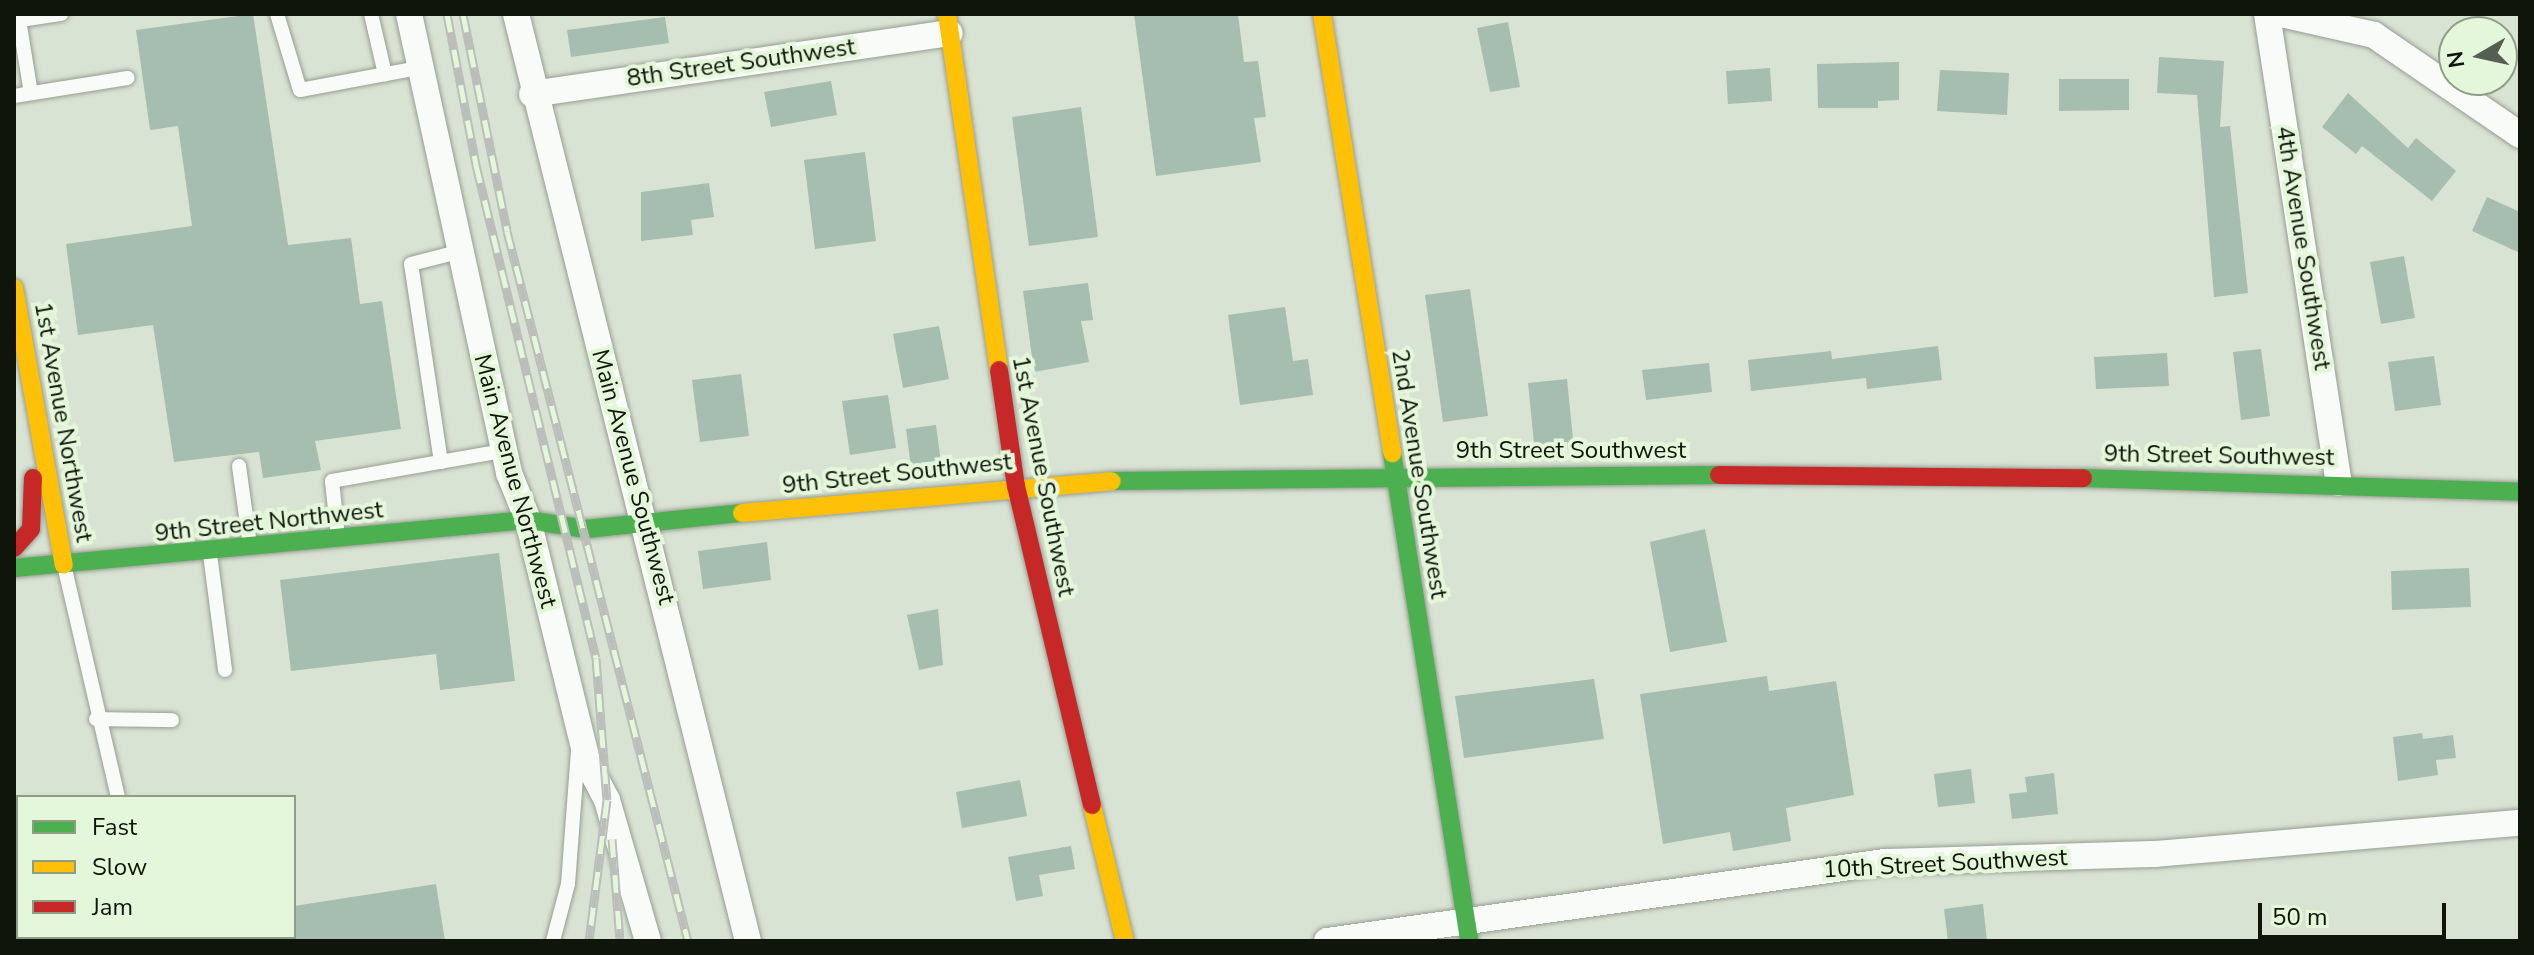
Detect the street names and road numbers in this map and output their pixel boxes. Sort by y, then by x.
street label: 8th Street Southwest [625,33,857,93]
street label: 4th Avenue Southwest [2269,124,2337,372]
street label: 1st Avenue Northwest [28,300,98,544]
street label: Main Avenue Southwest [585,346,681,608]
street label: 2nd Avenue Southwest [1385,347,1453,601]
street label: Main Avenue Northwest [467,351,563,611]
street label: 1st Avenue Southwest [1006,353,1080,599]
street label: 9th Street Southwest [1456,437,1686,465]
street label: 9th Street Southwest [2104,440,2334,472]
street label: 9th Street Southwest [781,448,1013,500]
street label: 9th Street Northwest [154,496,384,548]
street label: 10th Street Southwest [1822,843,2068,885]

